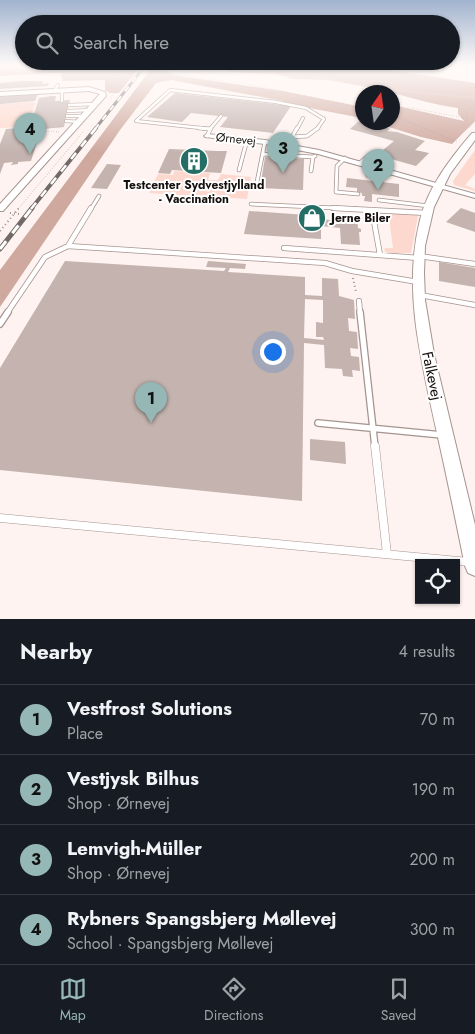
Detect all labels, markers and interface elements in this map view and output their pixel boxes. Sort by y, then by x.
search box [15,15,460,70]
icon: search [33,29,61,57]
text: Search here [73,29,169,56]
north arrow [355,85,400,130]
pin: 4 [14,113,46,154]
street label: Ørnevej [215,128,257,150]
pin: 3 [267,132,299,173]
building icon: Testcenter Sydvestjylland - Vaccination [179,146,209,176]
pin: 2 [362,149,394,190]
place label: Testcenter Sydvestjylland - Vaccination [124,176,264,208]
shop icon: Jerne Biler [297,203,327,233]
place label: Jerne Biler [329,209,391,227]
your location [260,339,286,365]
street label: Falkevej [416,350,448,402]
pin: 1 [135,382,167,423]
map controls [415,559,460,604]
button: locate [415,559,460,604]
text: Nearby [20,637,92,667]
text: 4 results [399,640,455,663]
text: Vestfrost Solutions [67,695,232,722]
text: 1 [32,708,40,731]
text: 70 m [420,708,455,731]
text: Place [67,722,103,745]
text: Vestjysk Bilhus [67,765,199,792]
text: 2 [31,778,41,801]
text: 190 m [412,778,455,801]
text: Shop · Ørnevej [67,792,170,815]
text: Lemvigh-Müller [67,835,202,862]
text: 3 [31,848,41,871]
text: 200 m [409,848,455,871]
text: Shop · Ørnevej [67,862,170,885]
text: Rybners Spangsbjerg Møllevej [67,905,336,932]
text: 4 [30,918,42,941]
text: 300 m [410,918,455,941]
text: School · Spangsbjerg Møllevej [67,932,274,955]
tab: Map [59,975,87,1025]
tab: Directions [204,975,263,1025]
tab: Saved [381,975,416,1025]

